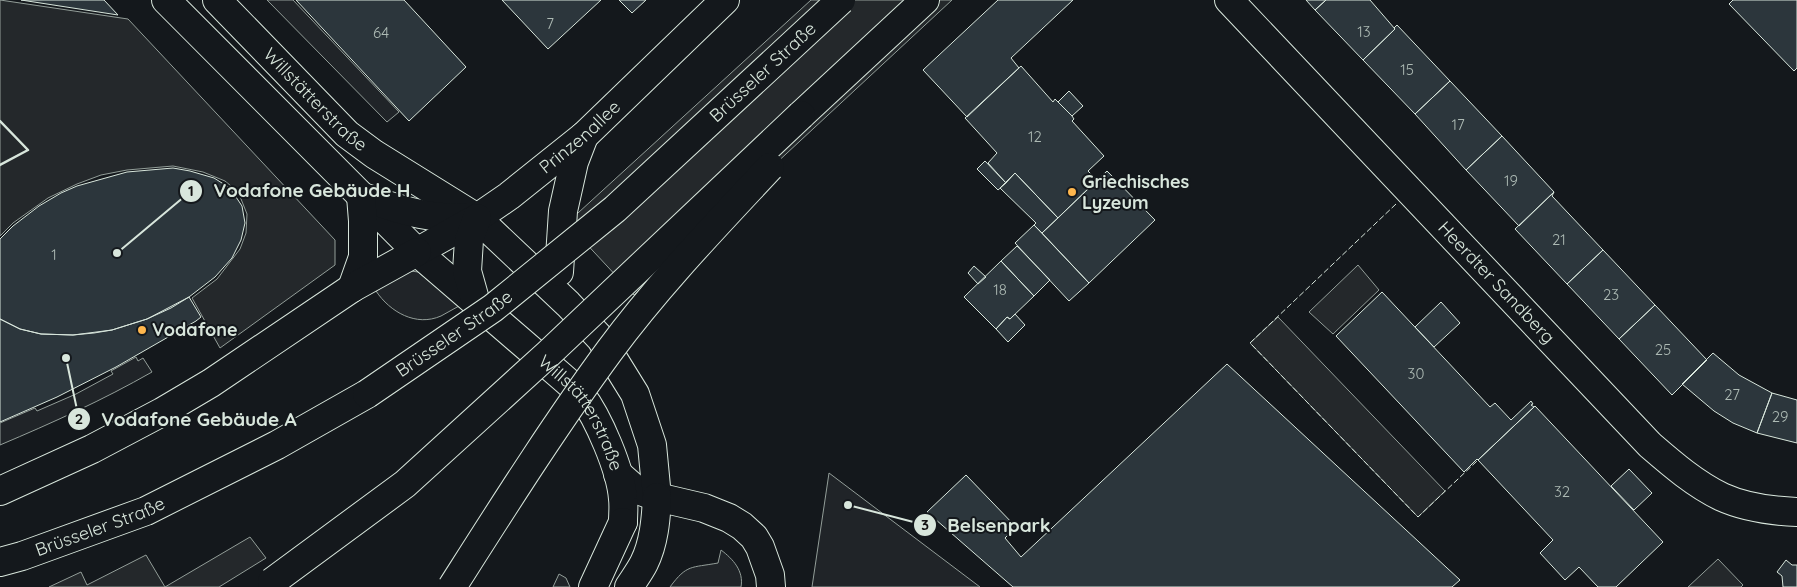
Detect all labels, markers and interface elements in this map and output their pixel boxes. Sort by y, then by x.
house number: 7 [546,14,554,33]
street label: Brüsseler Straße [704,17,821,127]
house number: 13 [1357,22,1371,41]
house number: 64 [373,23,389,42]
street label: Willstätterstraße [259,43,372,156]
house number: 15 [1400,60,1414,79]
street label: Prinzenallee [534,95,625,178]
house number: 17 [1451,115,1465,134]
house number: 12 [1028,127,1042,146]
place label: Griechisches Lyzeum [1082,170,1190,214]
house number: 19 [1504,171,1518,190]
callout: Vodafone Gebäude H [179,174,421,208]
text: Vodafone Gebäude H [214,178,411,202]
text: 1 [188,181,194,200]
marker: Griechisches Lyzeum [1066,186,1078,198]
street label: Heerdter Sandberg [1433,216,1560,348]
house number: 21 [1552,230,1566,249]
house number: 1 [51,245,57,264]
house number: 18 [993,280,1007,299]
street label: Brüsseler Straße [391,285,517,382]
house number: 23 [1603,285,1619,304]
place label: Vodafone [152,318,238,341]
marker: Vodafone [136,324,148,336]
house number: 25 [1655,340,1671,359]
street label: Willstätterstraße [534,350,628,474]
house number: 30 [1408,364,1424,383]
house number: 27 [1724,385,1740,404]
callout: Vodafone Gebäude A [66,402,307,436]
text: Vodafone Gebäude A [101,407,297,431]
house number: 29 [1772,407,1788,426]
text: 2 [75,409,83,428]
house number: 32 [1554,482,1570,501]
street label: Brüsseler Straße [32,491,169,561]
callout: Belsenpark [912,508,1060,542]
text: Belsenpark [947,513,1051,537]
text: 3 [921,515,929,534]

